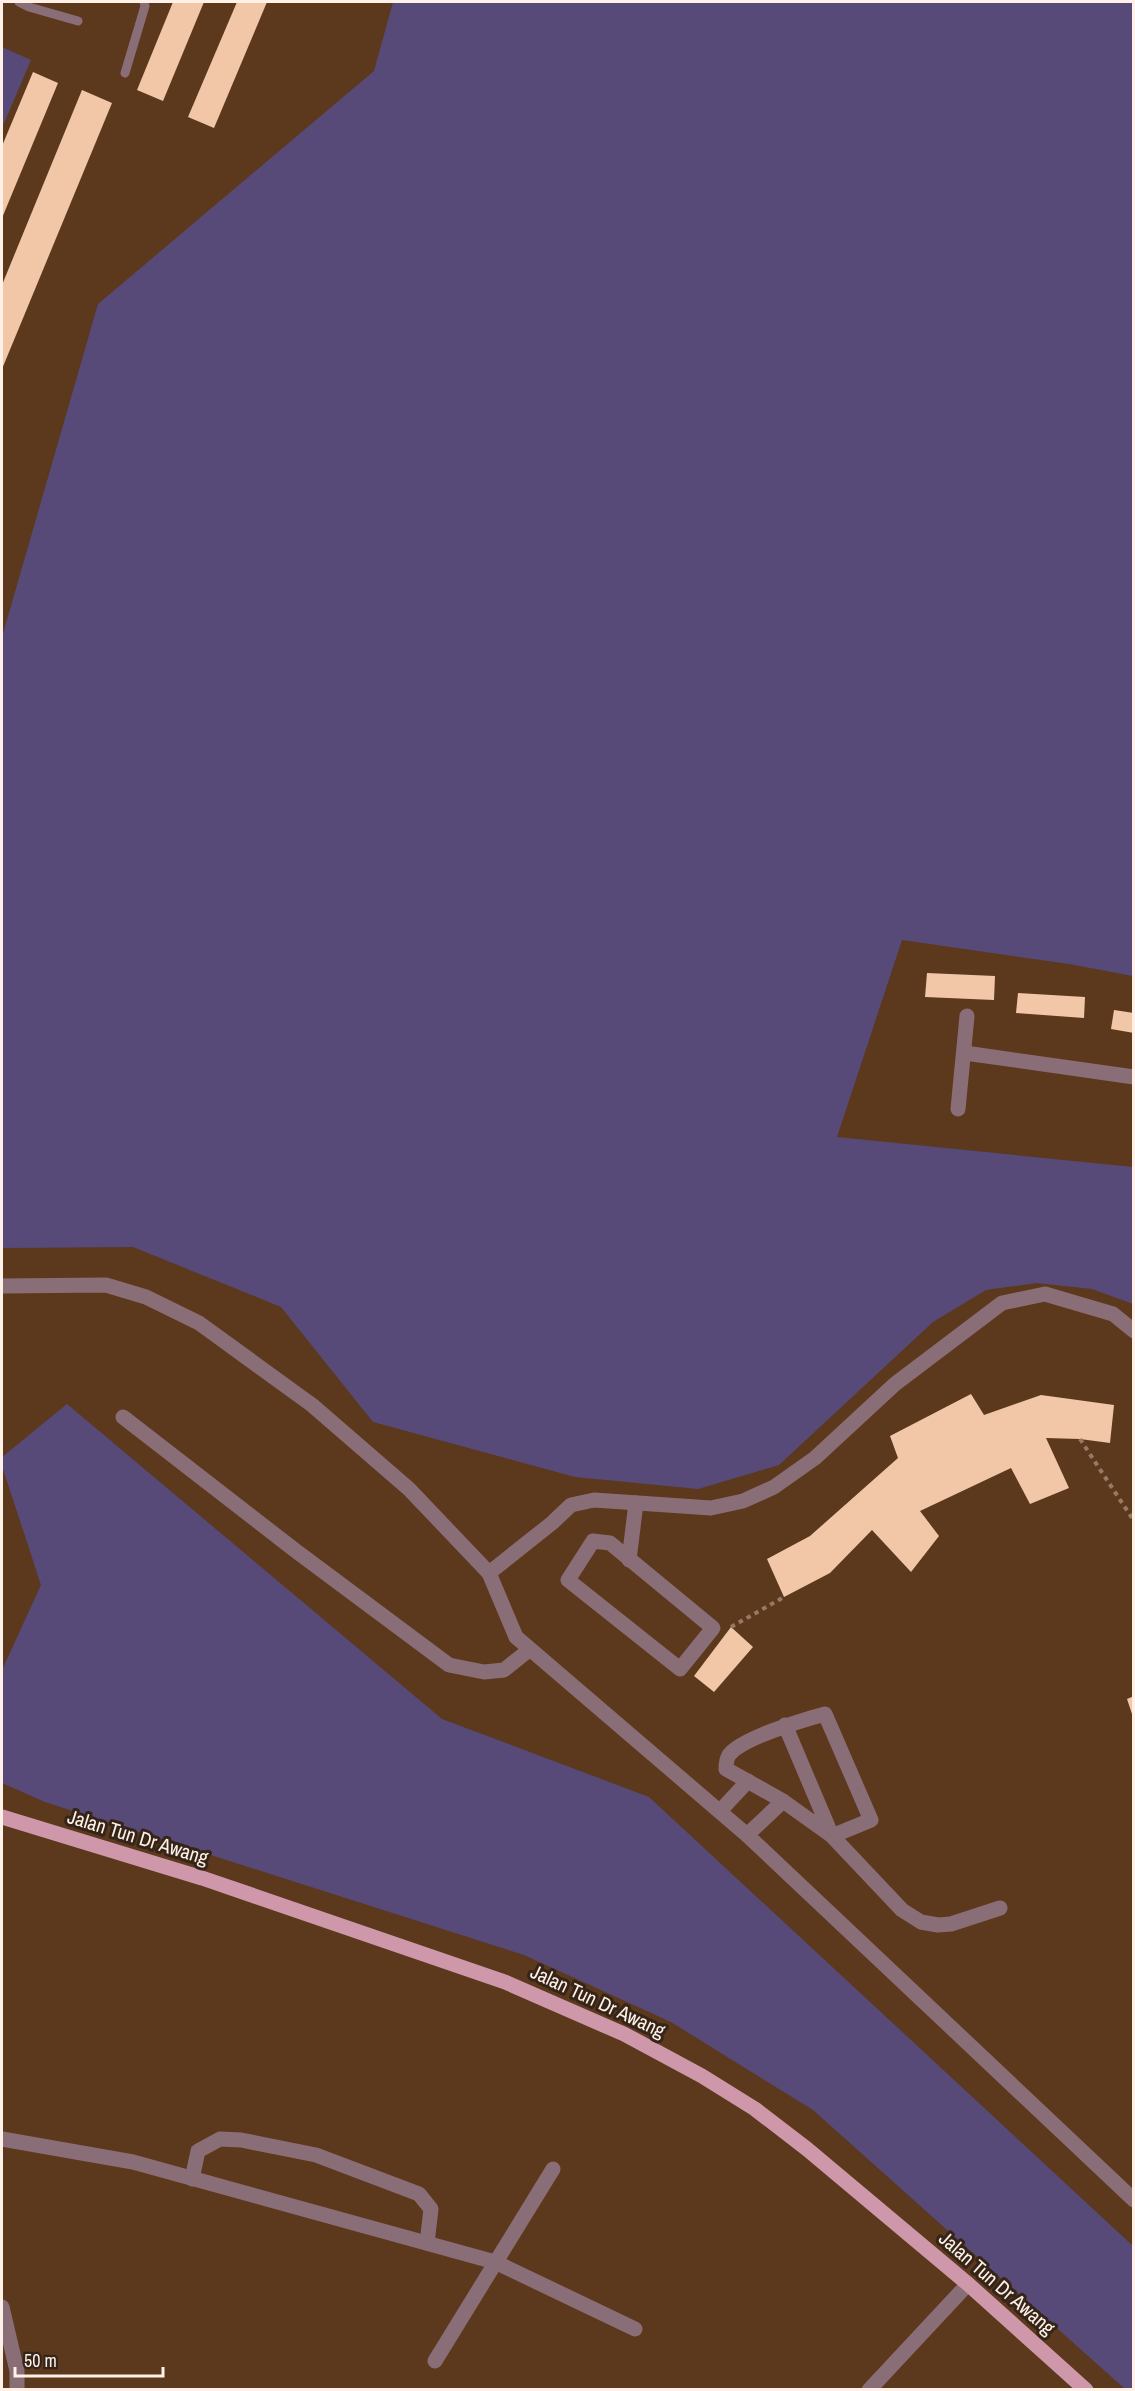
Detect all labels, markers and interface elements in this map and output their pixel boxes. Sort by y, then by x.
street label: Jalan Tun Dr Awang [65,1802,212,1871]
street label: Jalan Tun Dr Awang [526,1958,670,2044]
street label: Jalan Tun Dr Awang [933,2225,1061,2341]
scale bar [15,2340,164,2378]
text: 50 m [24,2348,57,2373]

